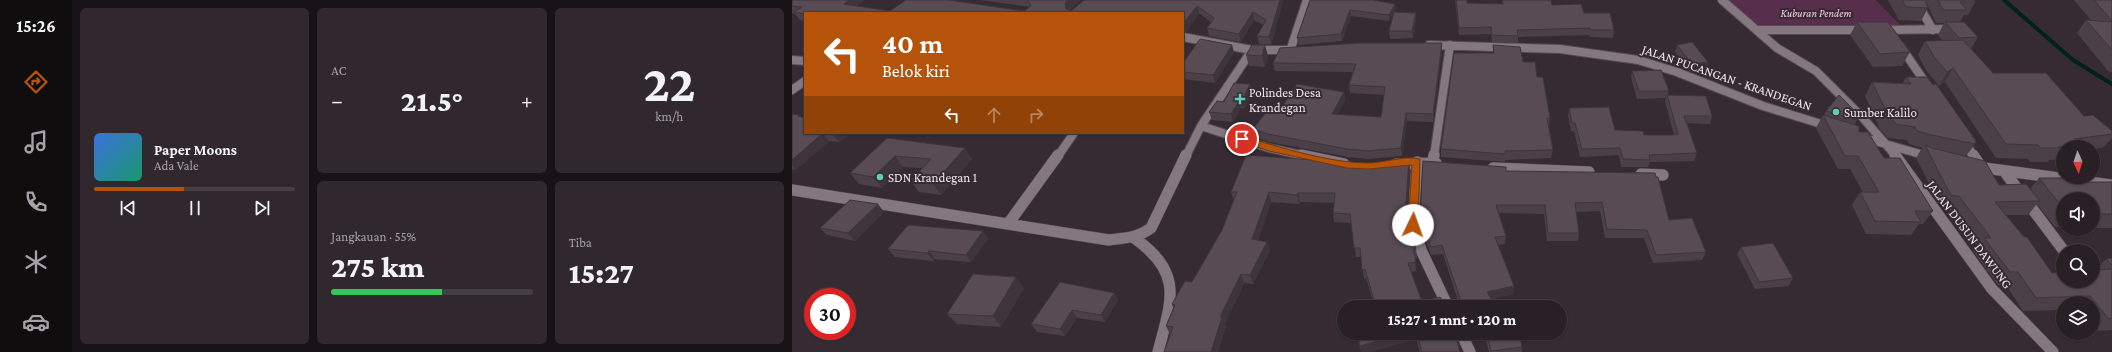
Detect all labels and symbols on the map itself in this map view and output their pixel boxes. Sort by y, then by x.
park label: Kuburan Pendem [1781,7,1851,19]
street label: JALAN PUCANGAN - KRANDEGAN [1639,41,1814,114]
place label: Polindes Desa Krandegan [1249,85,1321,115]
marker: Polindes Desa Krandegan [1234,93,1246,105]
place label: Sumber Kalilo [1844,105,1917,120]
marker: Sumber Kalilo [1831,107,1841,117]
pin [1225,122,1259,156]
north arrow [2056,140,2100,184]
place label: SDN Krandegan 1 [888,170,977,185]
marker: SDN Krandegan 1 [875,172,885,182]
street label: JALAN DUSUN DAWUNG [1923,176,2015,291]
position arrow [1392,204,1434,246]
speed limit sign: 30 [804,288,856,340]

